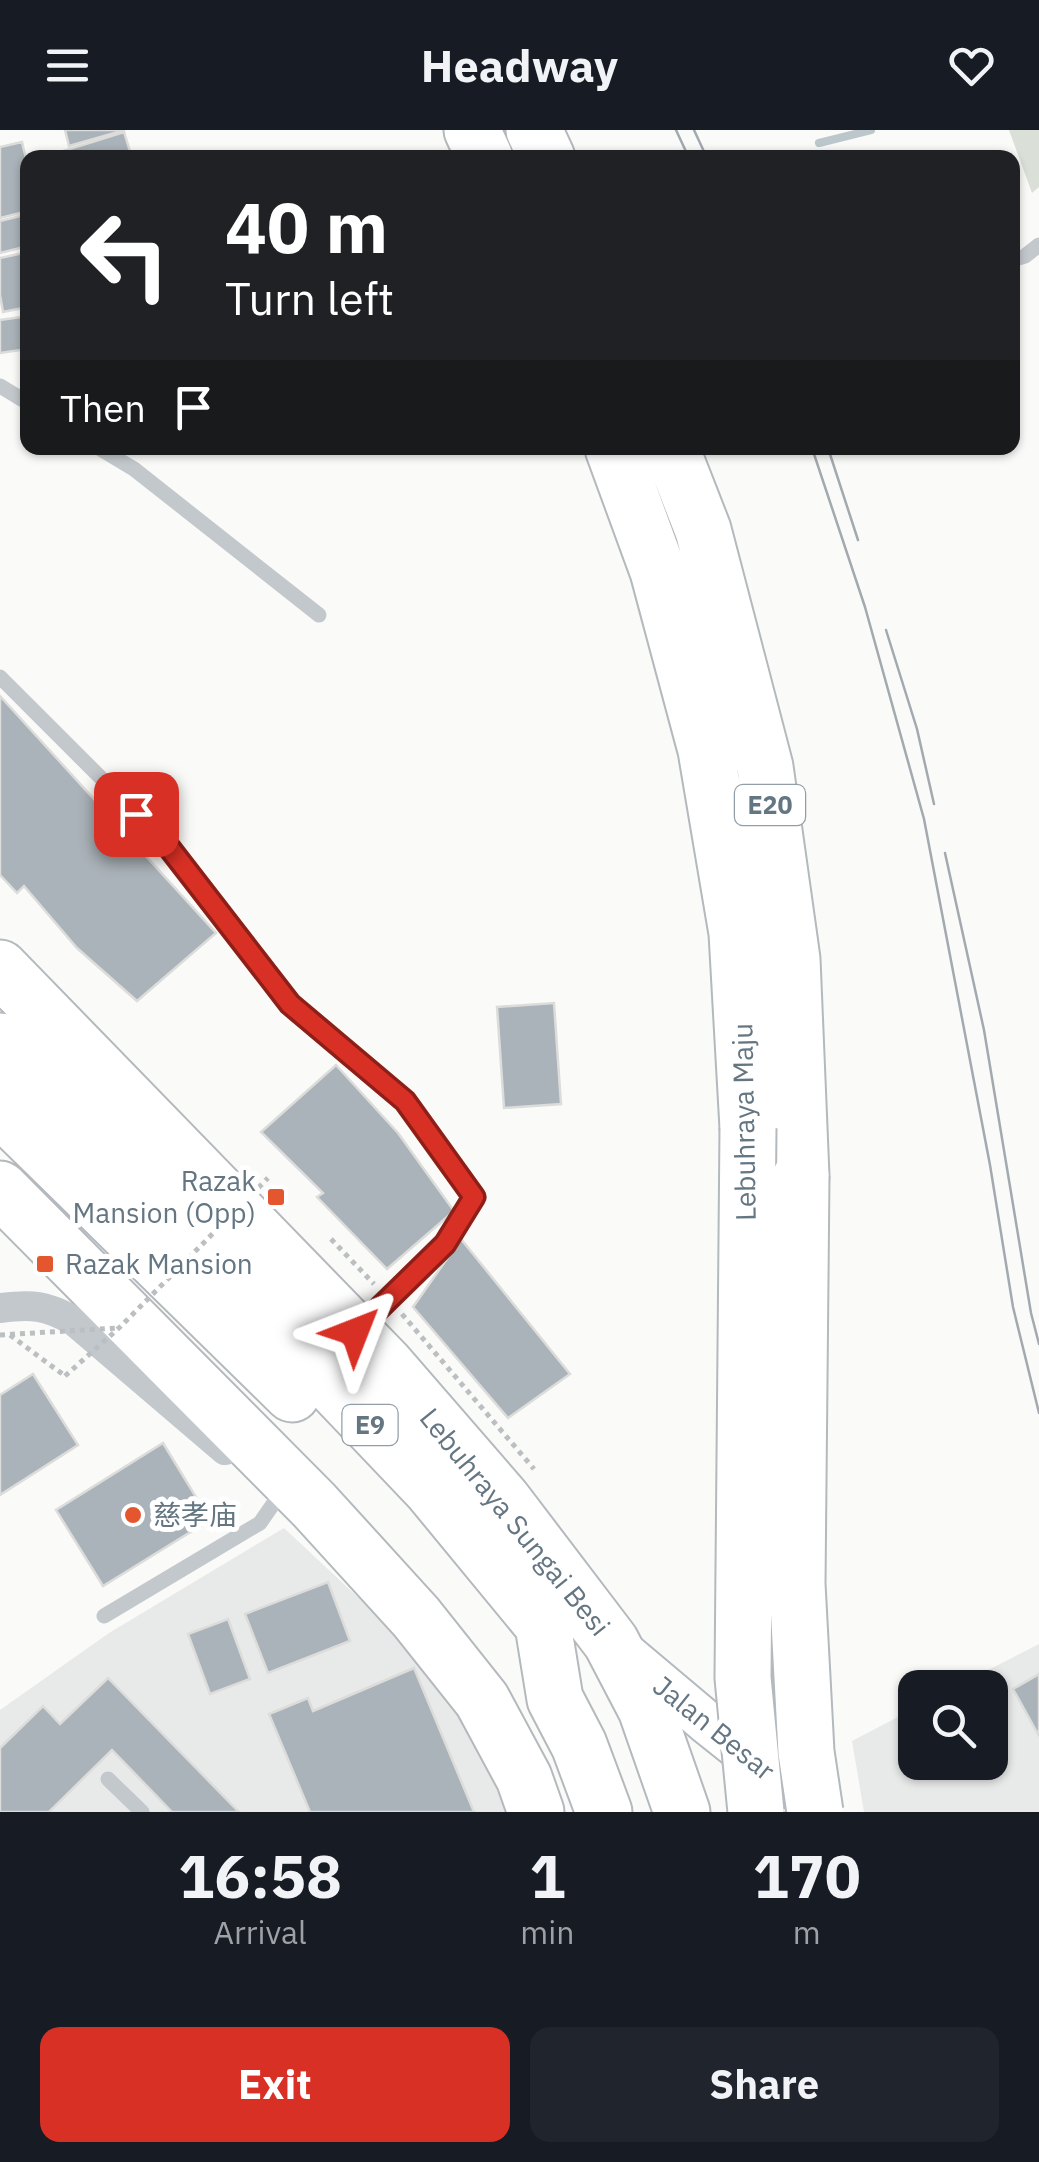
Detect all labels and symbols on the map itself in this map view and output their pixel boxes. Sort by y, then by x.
pin [94,772,179,857]
road number: E20 [735,785,805,825]
street label: Lebuhraya Maju [723,1023,764,1221]
place label: Razak Mansion (Opp) [73,1162,256,1231]
marker: Razak Mansion (Opp) [265,1186,287,1208]
place label: Razak Mansion [65,1245,253,1282]
marker: Razak Mansion [34,1253,56,1275]
position arrow [303,1280,407,1384]
street label: Lebuhraya Sungai Besi [412,1400,619,1643]
road number: E9 [342,1405,398,1445]
place label: 慈孝庙 [153,1496,237,1533]
marker: 慈孝庙 [122,1504,144,1526]
street label: Jalan Besar [646,1667,783,1788]

